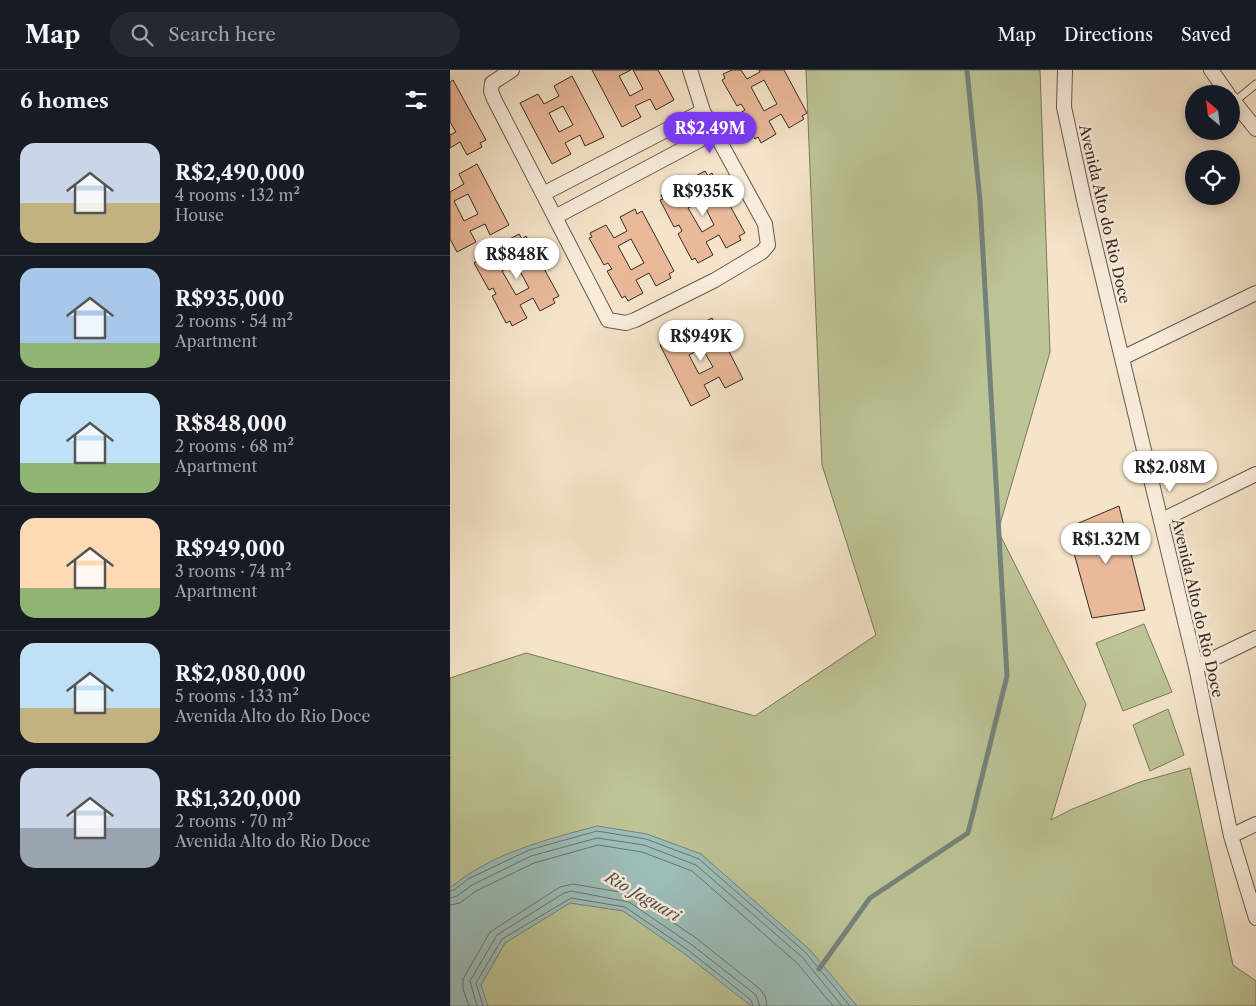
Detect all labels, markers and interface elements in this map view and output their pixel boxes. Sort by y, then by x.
search box [110,12,460,57]
text: Map [25,20,80,49]
icon: search [128,21,156,49]
text: Search here [168,23,276,46]
text: Map [997,24,1036,46]
text: Directions [1064,24,1153,46]
text: Saved [1181,24,1231,46]
north arrow [1185,85,1240,140]
map controls [1185,85,1240,205]
icon: filters [402,86,430,114]
text: 6 homes [20,88,109,113]
pin: R$2.49M [664,112,756,154]
text: R$2.49M [674,118,746,138]
street label: Avenida Alto do Rio Doce [1075,122,1135,305]
button: locate [1185,150,1240,205]
text: R$2,490,000 [175,160,305,185]
icon: home [60,163,120,223]
pin: R$935K [662,174,744,217]
text: R$935K [672,181,734,201]
text: 4 rooms · 132 m² [175,185,300,205]
text: House [175,205,224,225]
pin: R$848K [476,238,558,280]
text: R$848K [485,244,549,264]
text: R$935,000 [175,286,285,311]
icon: home [60,288,120,348]
text: 2 rooms · 54 m² [175,311,293,331]
pin: R$949K [660,320,742,362]
text: R$949K [670,326,732,346]
text: Apartment [175,331,257,351]
text: R$848,000 [175,411,287,436]
icon: home [60,413,120,473]
text: 2 rooms · 68 m² [175,436,294,456]
pin: R$2.08M [1124,450,1216,493]
text: Apartment [175,456,257,476]
text: R$2.08M [1134,457,1206,477]
street label: Avenida Alto do Rio Doce [1168,516,1228,699]
pin: R$1.32M [1060,522,1152,565]
text: R$1.32M [1072,529,1140,549]
text: R$949,000 [175,536,285,561]
icon: home [60,538,120,598]
text: 3 rooms · 74 m² [175,561,291,581]
text: Apartment [175,581,257,601]
text: R$2,080,000 [175,661,306,686]
icon: home [60,663,120,723]
text: 5 rooms · 133 m² [175,686,299,706]
text: Avenida Alto do Rio Doce [175,706,370,726]
text: R$1,320,000 [175,786,301,811]
icon: home [60,788,120,848]
text: 2 rooms · 70 m² [175,811,293,831]
text: Avenida Alto do Rio Doce [175,831,370,851]
water label: Rio Jaguari [600,866,685,926]

